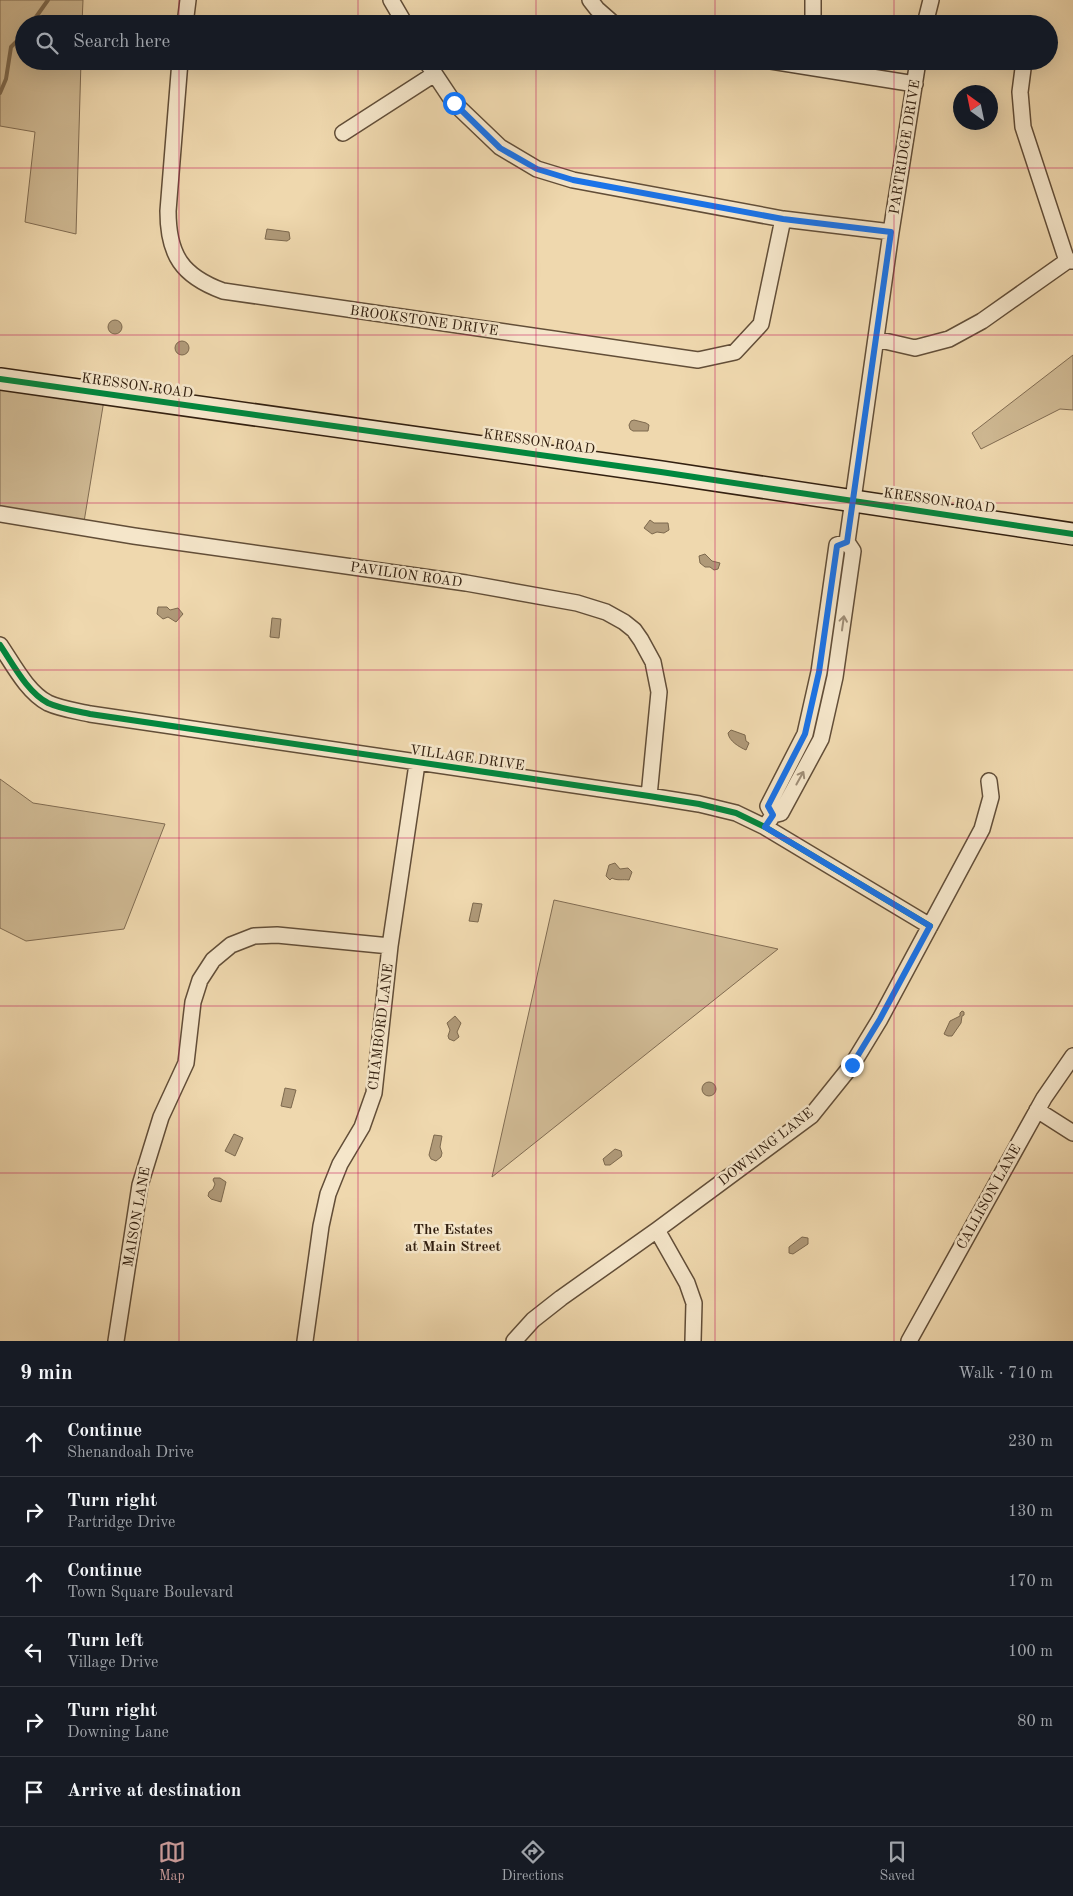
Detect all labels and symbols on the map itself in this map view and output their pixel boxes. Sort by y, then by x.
street label: PARTRIDGE DRIVE [887,79,923,215]
north arrow [953,85,998,130]
route start [443,92,466,115]
street label: BROOKSTONE DRIVE [349,304,499,338]
street label: KRESSON ROAD [80,371,194,401]
street label: KRESSON ROAD [482,427,596,457]
street label: KRESSON ROAD [882,486,996,516]
street label: PAVILION ROAD [349,560,463,590]
one-way arrow [838,615,848,631]
street label: VILLAGE DRIVE [409,743,525,773]
one-way arrow [796,771,805,786]
street label: CHAMBORD LANE [366,963,396,1091]
route end [841,1054,864,1077]
street label: DOWNING LANE [716,1106,816,1188]
street label: CALLISON LANE [954,1142,1024,1252]
street label: MAISON LANE [121,1166,153,1268]
district label: The Estates at Main Street [405,1223,502,1255]

